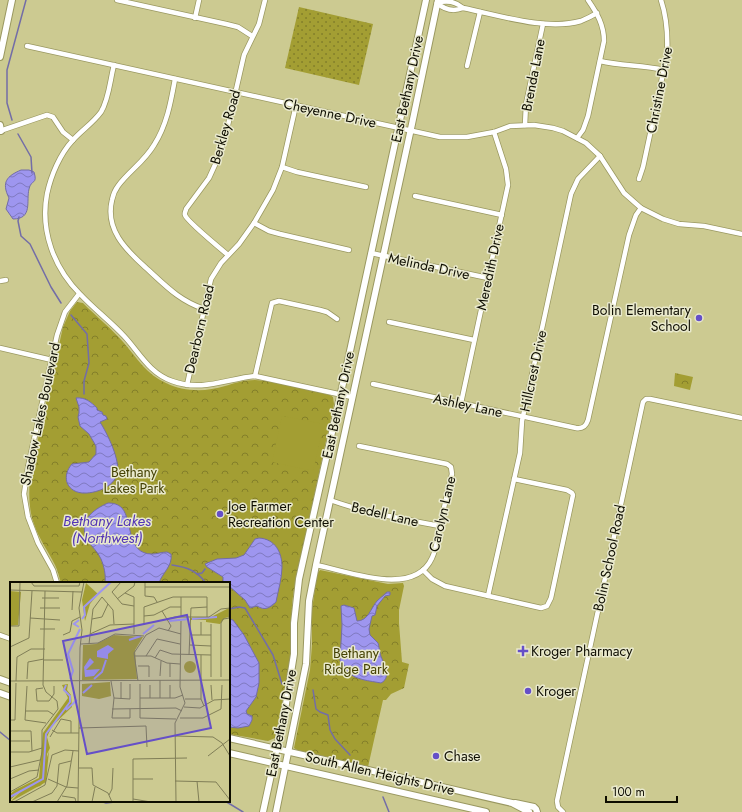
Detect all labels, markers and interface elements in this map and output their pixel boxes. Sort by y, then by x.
street label: East Bethany Drive [386,34,428,144]
street label: Brenda Lane [516,37,550,113]
street label: Christine Drive [641,45,677,135]
street label: Berkley Road [205,87,245,167]
street label: Cheyenne Drive [282,93,378,133]
street label: Meredith Drive [471,222,509,312]
street label: Melinda Drive [386,248,472,284]
street label: Dearborn Road [179,283,219,375]
place label: Bolin Elementary School [592,300,692,336]
marker: Bolin Elementary School [694,313,704,323]
street label: Hillcrest Drive [515,328,551,414]
street label: Shadow Lakes Boulevard [15,341,65,487]
street label: East Bethany Drive [317,350,359,460]
street label: Ashley Lane [431,388,505,422]
park label: Bethany Lakes Park [104,462,165,498]
street label: Carolyn Lane [424,474,460,554]
place label: Joe Farmer Recreation Center [226,496,334,532]
street label: Bedell Lane [349,497,421,531]
street label: Bolin School Road [588,503,630,613]
marker: Joe Farmer Recreation Center [215,509,225,519]
water label: Bethany Lakes (Northwest) [63,510,151,549]
inset map [10,582,230,802]
place label: Kroger Pharmacy [531,641,633,661]
park label: Bethany Ridge Park [324,643,389,679]
marker: Kroger Pharmacy [518,646,528,656]
street label: East Bethany Drive [261,668,301,778]
place label: Kroger [536,681,576,701]
marker: Kroger [523,686,533,696]
street label: South Allen Heights Drive [303,746,457,800]
place label: Chase [444,746,481,766]
marker: Chase [431,751,441,761]
scale bar [606,778,677,804]
text: 100 m [612,783,645,801]

